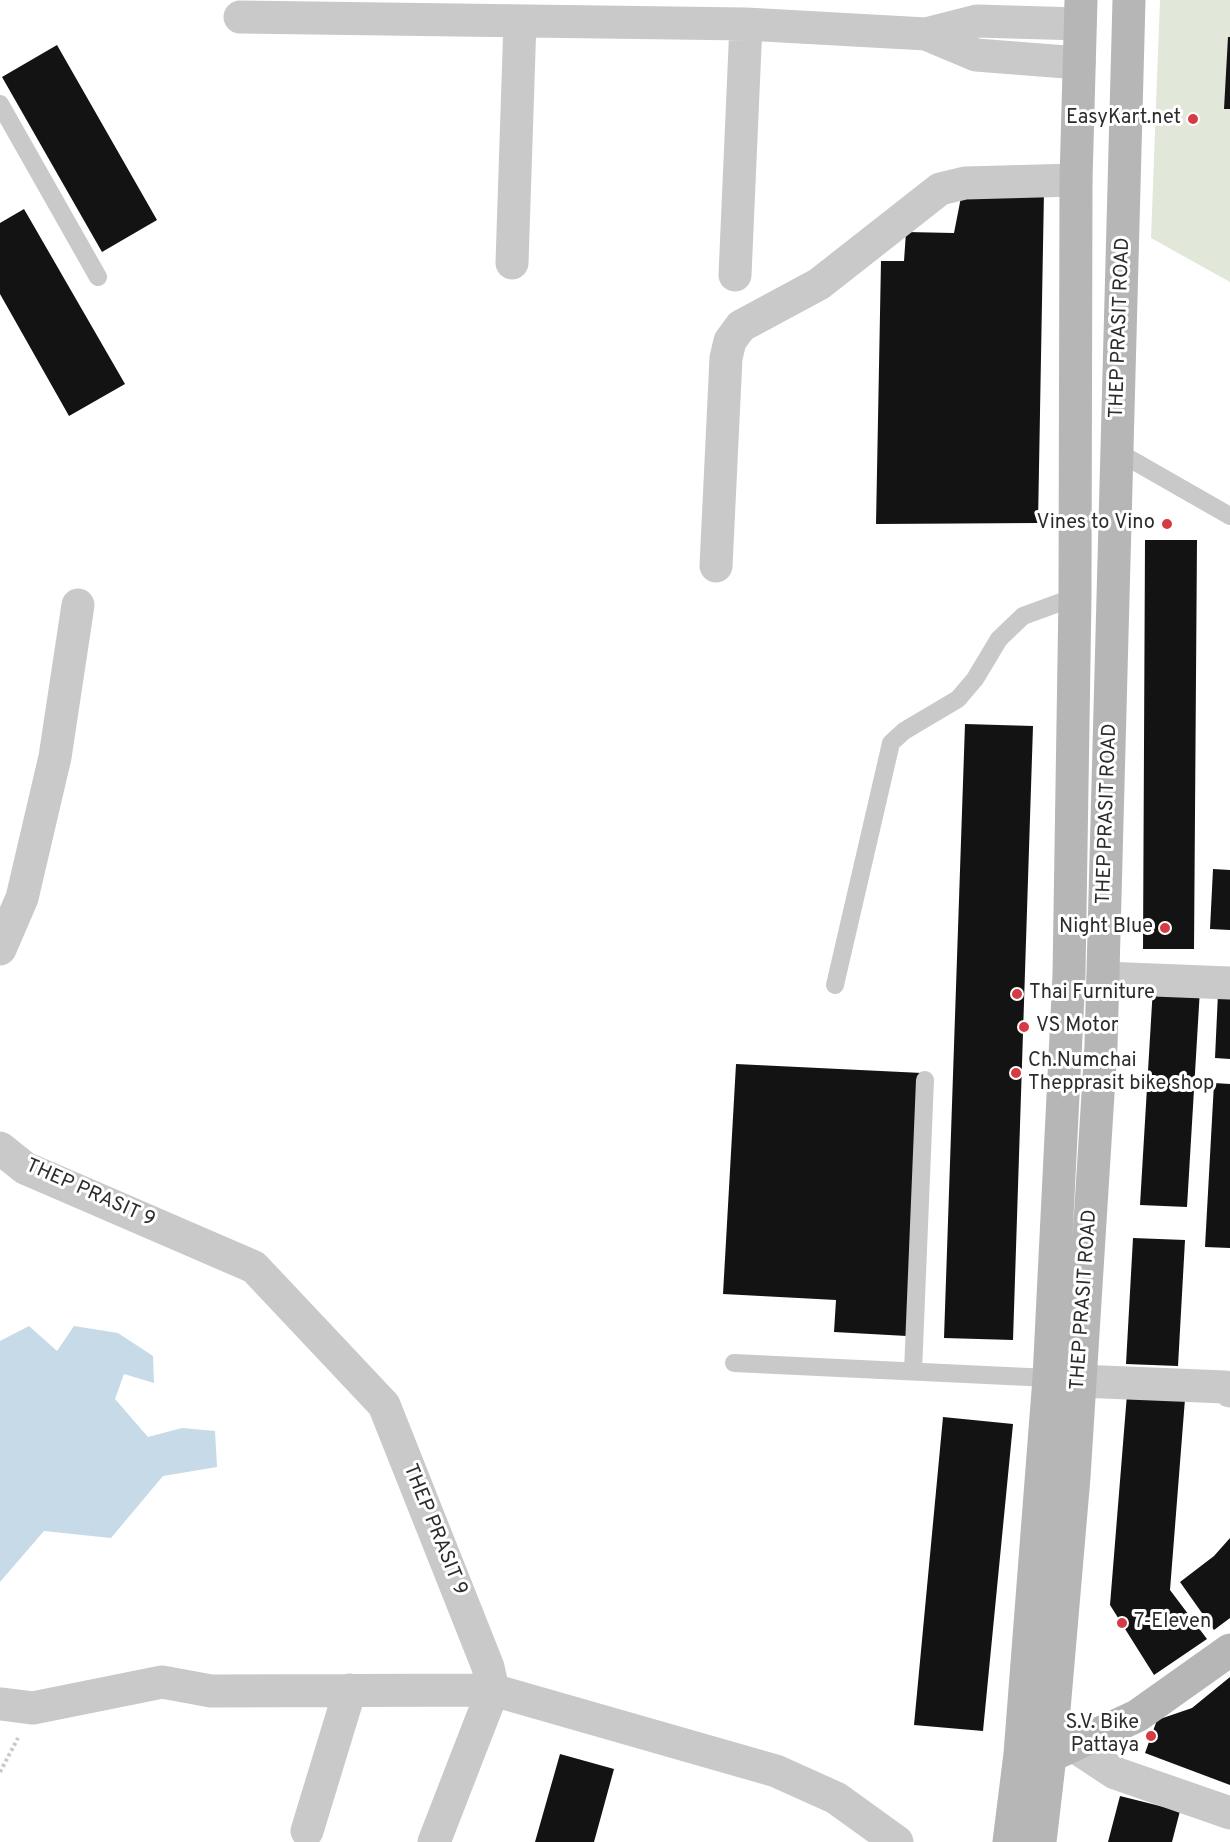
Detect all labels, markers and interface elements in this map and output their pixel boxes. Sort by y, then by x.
place label: EasyKart.net [1066,107,1181,131]
marker: EasyKart.net [1186,112,1200,126]
street label: THEP PRASIT ROAD [1106,237,1136,419]
place label: Vines to Vino [1037,512,1155,536]
marker: Vines to Vino [1160,517,1174,531]
street label: THEP PRASIT ROAD [1093,723,1123,905]
place label: Night Blue [1059,916,1153,940]
marker: Night Blue [1158,921,1172,935]
place label: Thai Furniture [1029,982,1155,1006]
marker: Thai Furniture [1010,987,1024,1001]
place label: VS Motor [1036,1015,1118,1039]
marker: VS Motor [1017,1020,1031,1034]
place label: Ch.Numchai Thepprasit bike shop [1028,1050,1214,1097]
marker: Ch.Numchai Thepprasit bike shop [1009,1066,1023,1080]
street label: THEP PRASIT 9 [22,1155,158,1233]
street label: THEP PRASIT ROAD [1067,1209,1103,1391]
street label: THEP PRASIT 9 [397,1461,471,1599]
place label: 7-Eleven [1134,1611,1211,1635]
marker: 7-Eleven [1115,1616,1129,1630]
place label: S.V. Bike Pattaya [1066,1712,1139,1759]
marker: S.V. Bike Pattaya [1144,1729,1158,1743]

